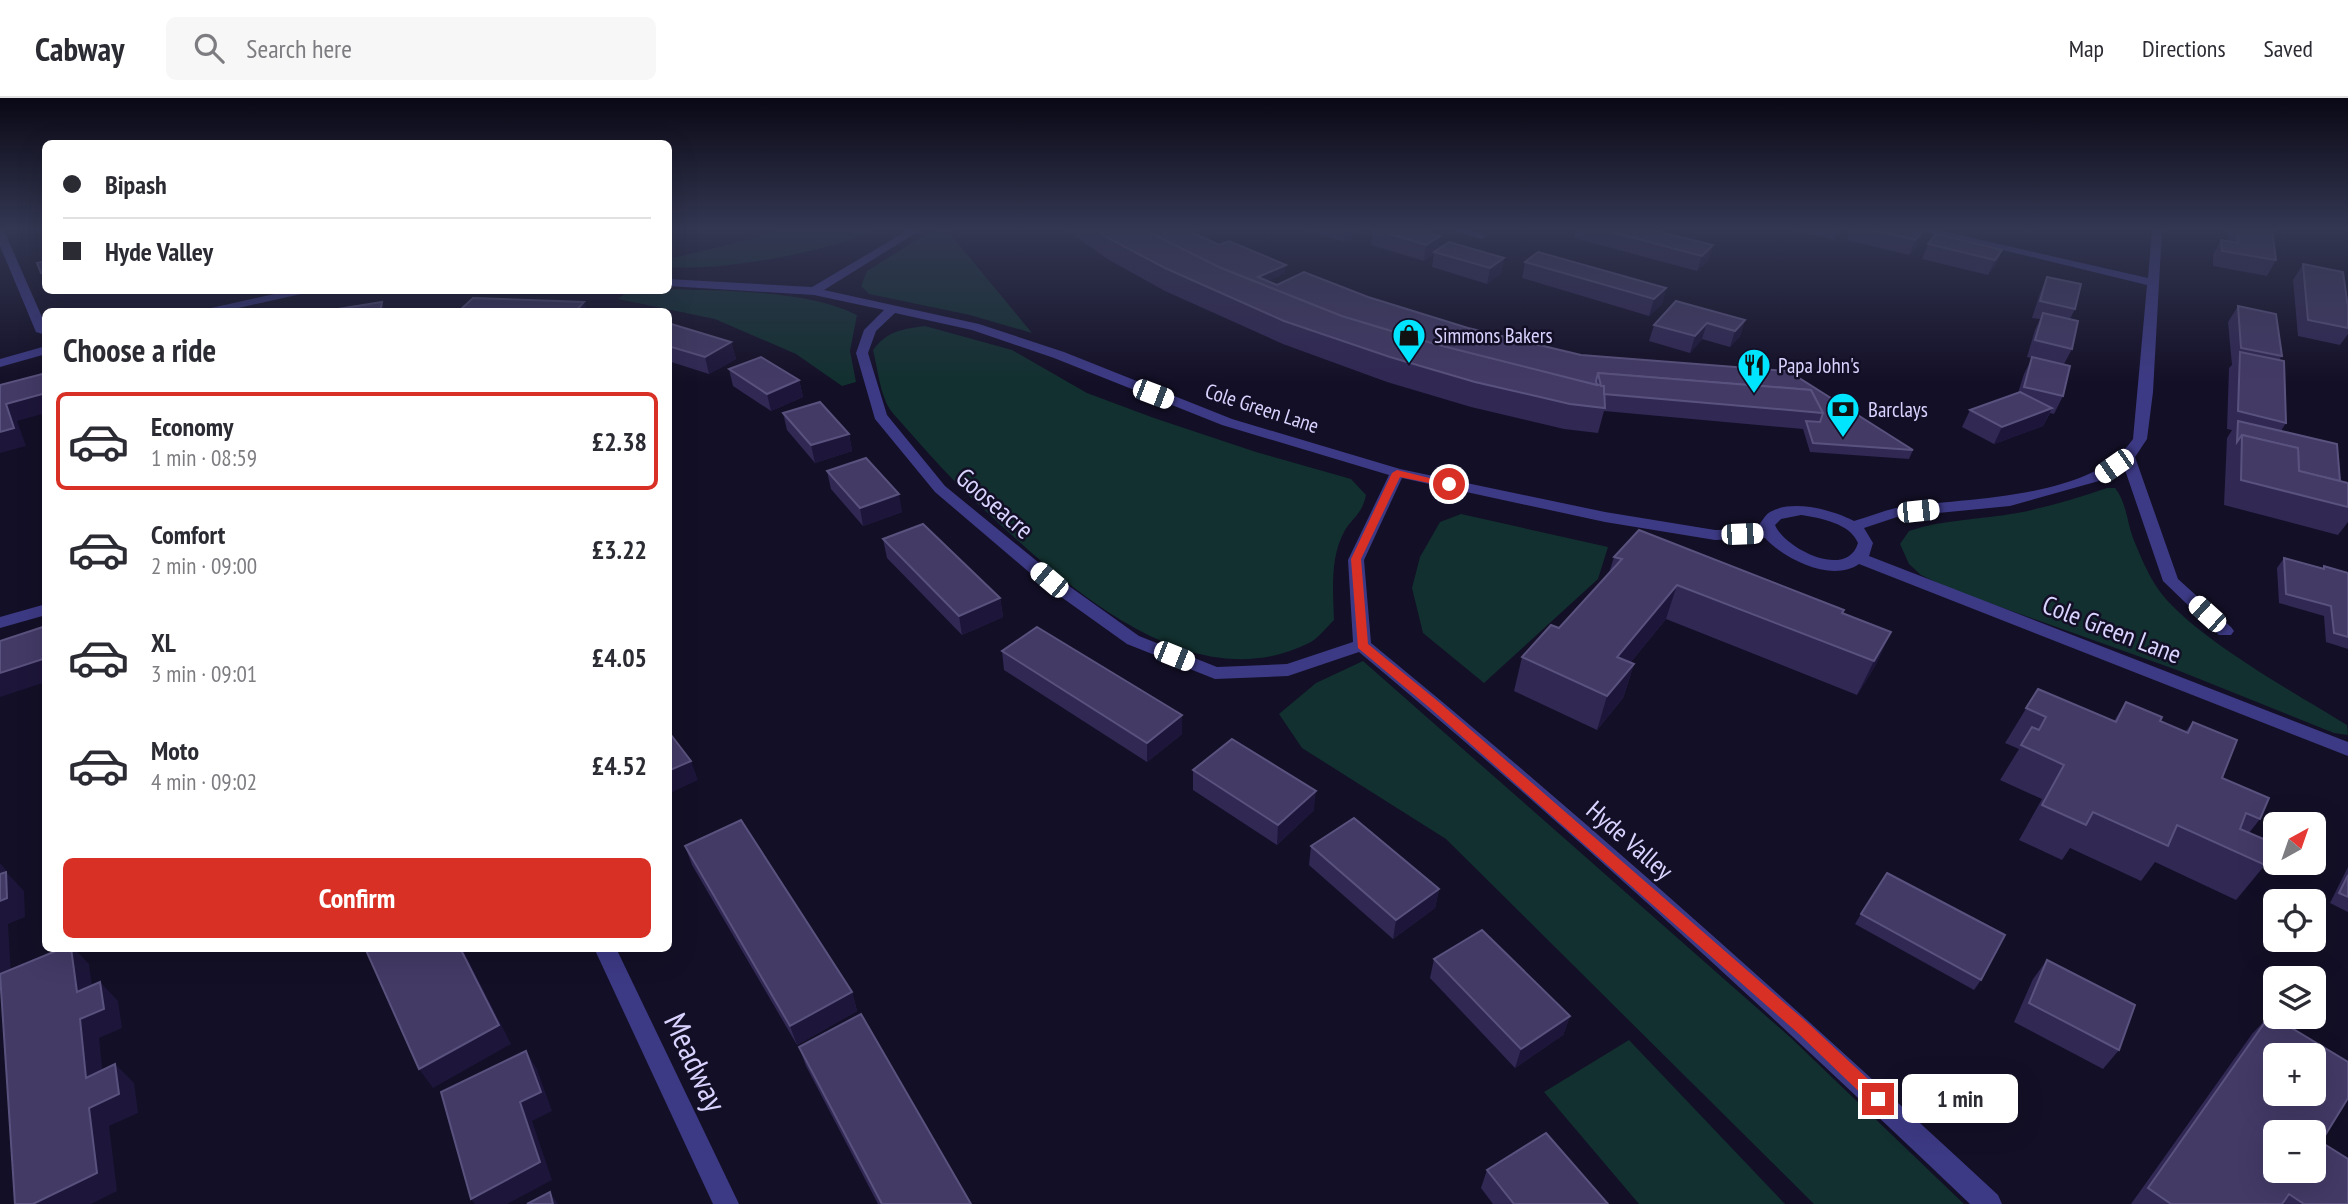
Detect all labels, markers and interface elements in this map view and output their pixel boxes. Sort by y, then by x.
search box [166,17,656,80]
text: Cabway [35,27,124,70]
icon: search [190,29,228,67]
text: Search here [246,32,352,65]
text: Map [2069,33,2104,64]
text: Directions [2142,33,2226,64]
text: Saved [2264,33,2313,64]
text: Bipash [105,168,167,201]
text: Hyde Valley [105,235,213,268]
shop icon: Simmons Bakers [1390,316,1428,365]
place label: Simmons Bakers [1434,322,1552,349]
text: Choose a ride [63,329,216,371]
restaurant icon: Papa John's [1735,346,1773,395]
place label: Papa John's [1778,352,1860,379]
car [1130,377,1177,411]
street label: Cole Green Lane [1202,377,1322,439]
bank icon: Barclays [1824,390,1862,439]
place label: Barclays [1868,396,1928,423]
icon: car [67,410,130,473]
text: Economy [151,410,233,443]
text: £2.38 [592,425,647,458]
text: 1 min · 08:59 [151,443,257,472]
car [2091,445,2138,487]
street label: Gooseacre [949,460,1041,546]
route start [1433,468,1465,500]
car [1897,498,1940,524]
icon: car [67,518,130,581]
text: Comfort [151,518,225,551]
car [1721,523,1764,545]
text: £3.22 [592,533,647,566]
text: 2 min · 09:00 [151,551,257,580]
car [1027,558,1072,602]
street label: Cole Green Lane [2038,587,2186,671]
car [2185,592,2230,636]
icon: car [67,626,130,689]
text: XL [151,626,176,659]
car [1151,638,1198,674]
text: £4.05 [592,641,647,674]
text: 3 min · 09:01 [151,659,257,688]
icon: car [67,734,130,797]
text: Moto [151,734,199,767]
text: £4.52 [592,749,647,782]
text: 4 min · 09:02 [151,767,257,796]
street label: Hyde Valley [1580,793,1680,887]
north arrow [2263,812,2326,875]
map controls [2263,812,2326,1183]
button: Confirm [63,858,651,938]
button: locate [2263,889,2326,952]
button: layers [2263,966,2326,1029]
street label: Meadway [655,1006,737,1118]
button: + [2263,1043,2326,1106]
callout: 1 min [1902,1074,2018,1124]
route end [1862,1083,1894,1115]
text: 1 min [1937,1084,1983,1113]
button: − [2263,1120,2326,1183]

